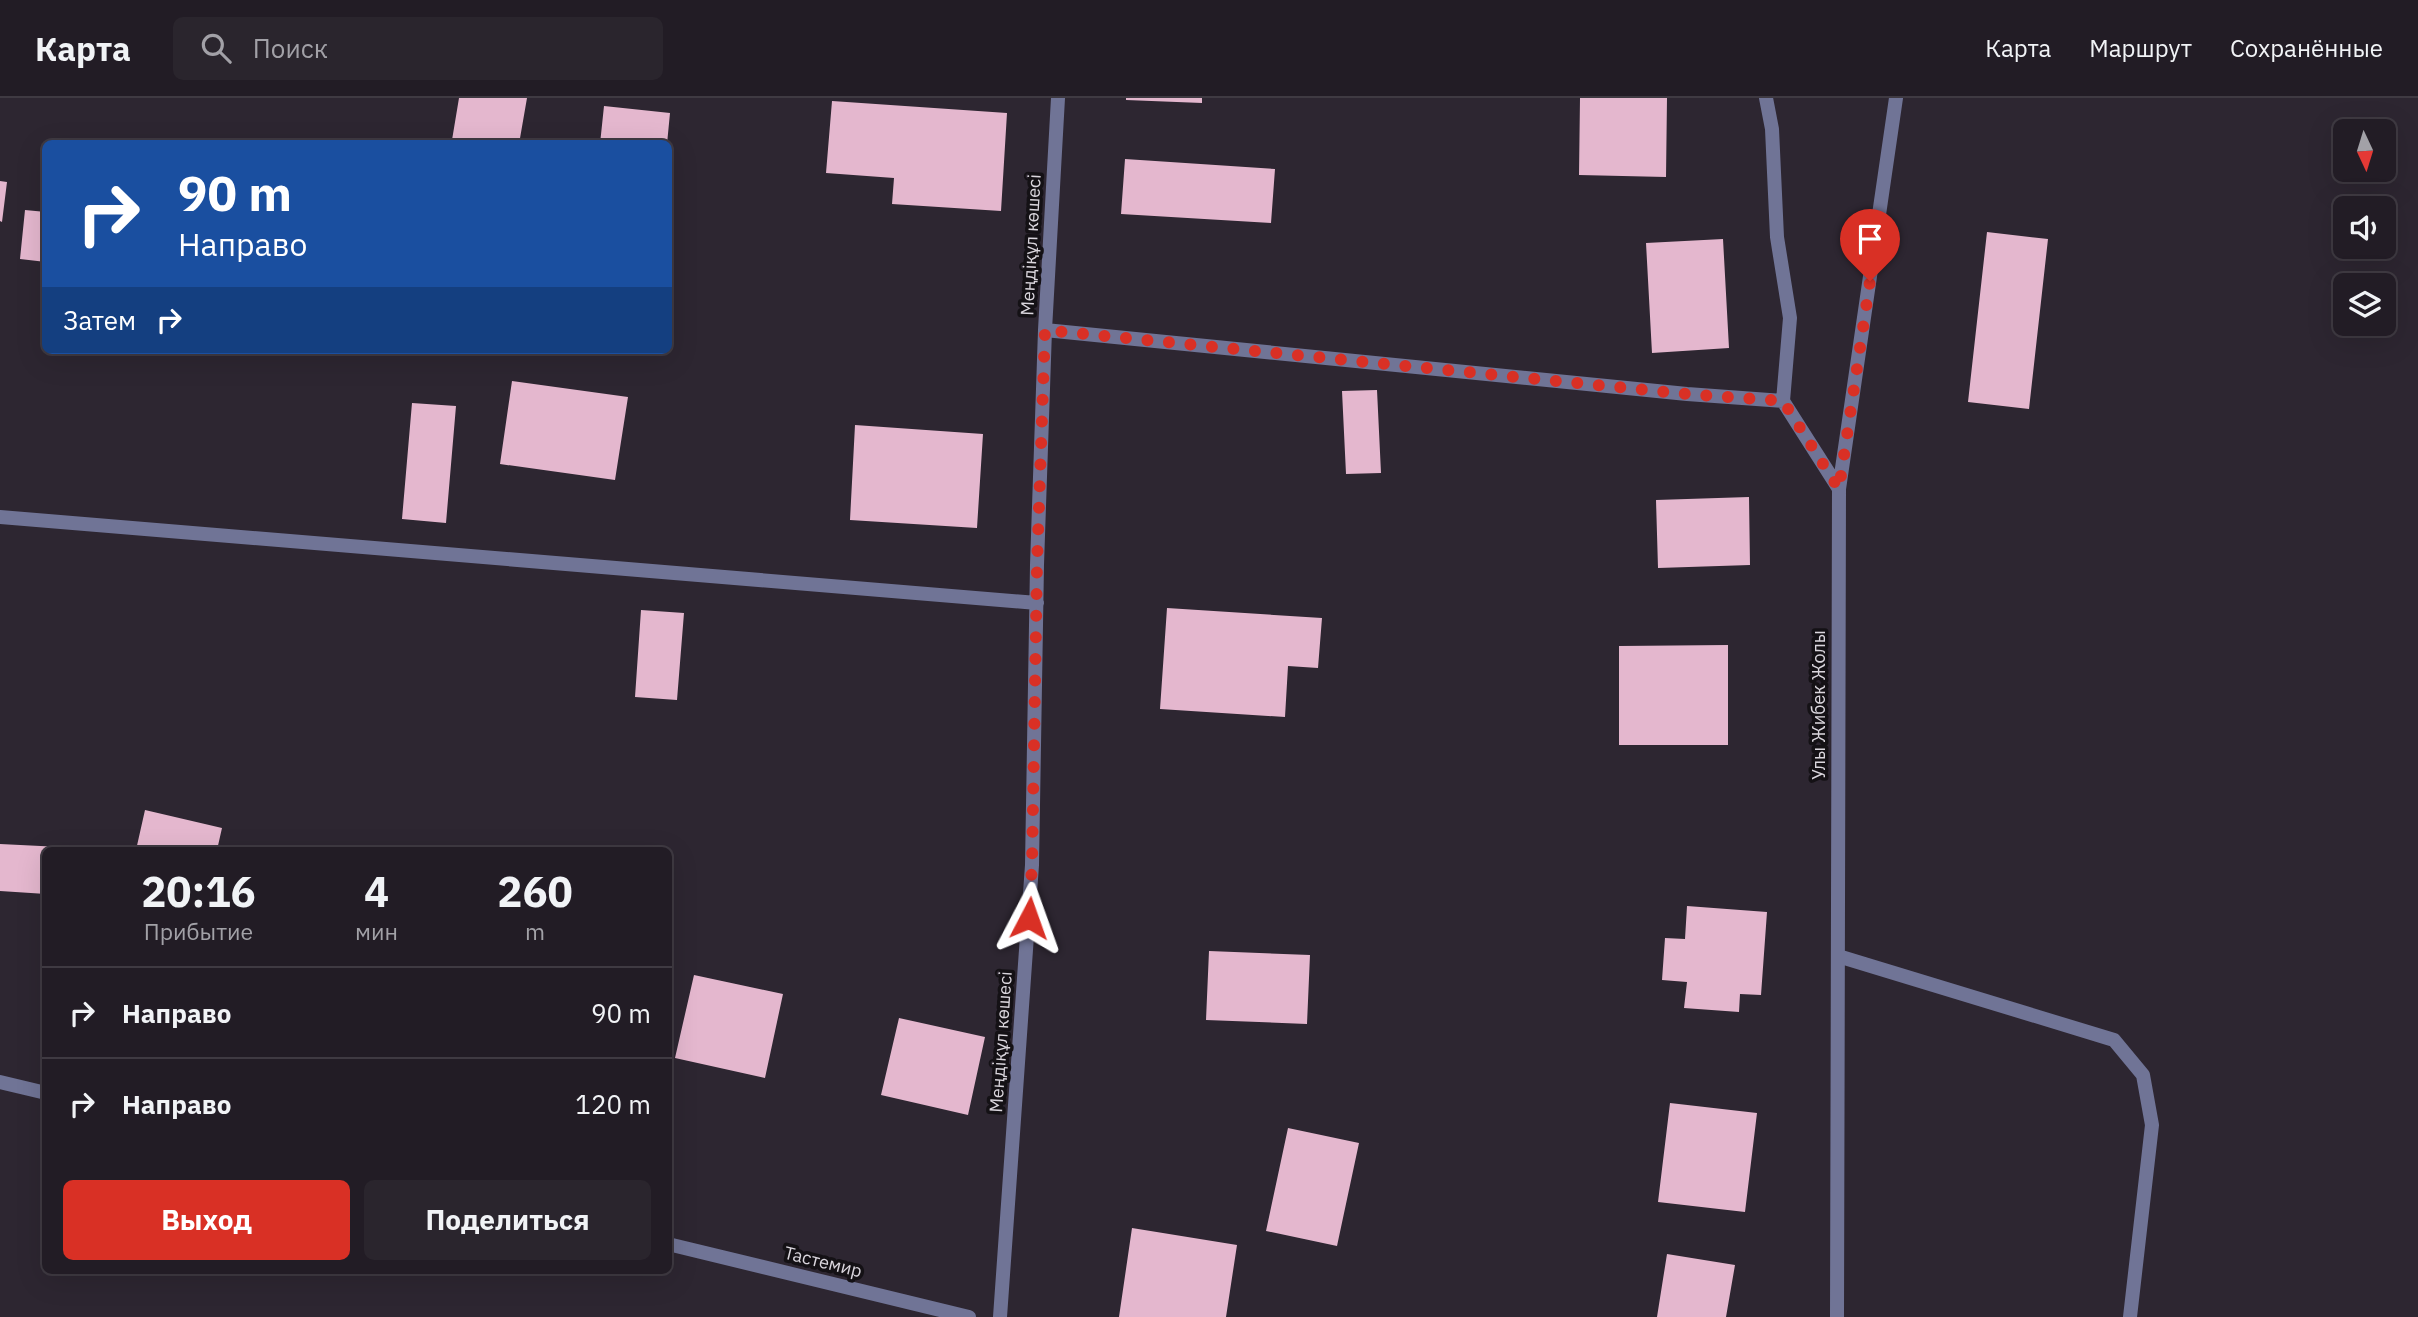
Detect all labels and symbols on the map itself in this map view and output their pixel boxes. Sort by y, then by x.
north arrow [2333,119,2396,182]
street label: Меңдіқұл көшесі [1015,174,1046,316]
pin [1840,209,1900,281]
street label: Улы Жибек Жолы [1807,630,1830,780]
position arrow [992,881,1066,955]
street label: Меңдіқұл көшесі [984,971,1017,1113]
street label: Тастемир [782,1241,864,1282]

